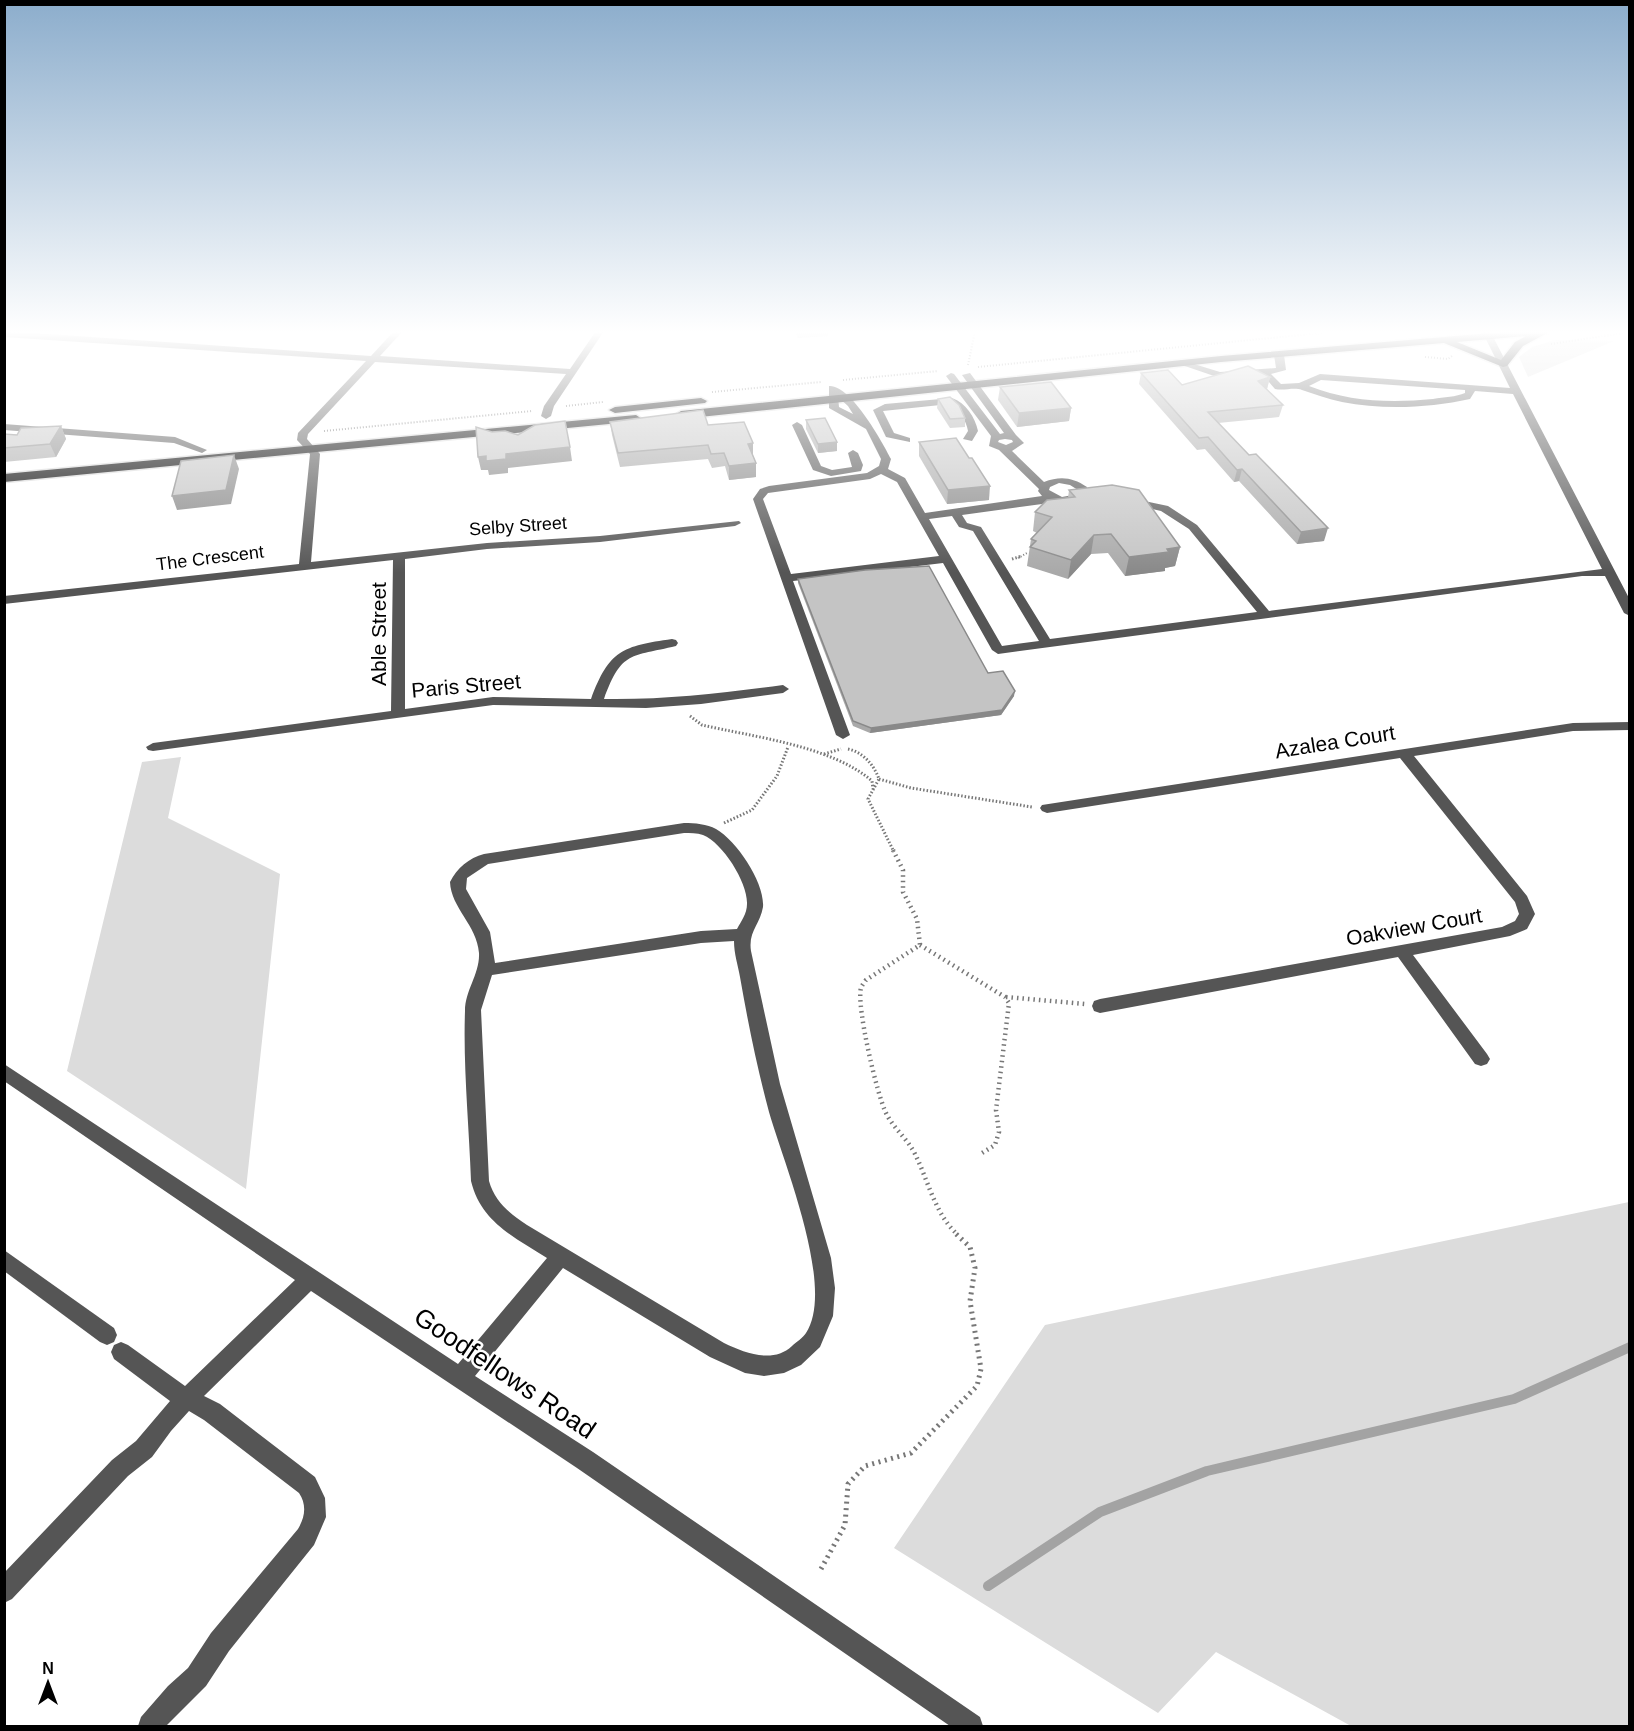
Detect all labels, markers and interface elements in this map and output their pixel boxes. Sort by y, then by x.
street label: Selby Street [468,513,568,539]
street label: The Crescent [155,541,265,575]
street label: Able Street [367,582,390,686]
street label: Paris Street [410,669,522,702]
street label: Azalea Court [1273,721,1397,762]
street label: Oakview Court [1344,903,1484,950]
street label: Goodfellows Road [409,1301,601,1445]
north arrow [18,1653,78,1713]
text: N [42,1660,54,1677]

